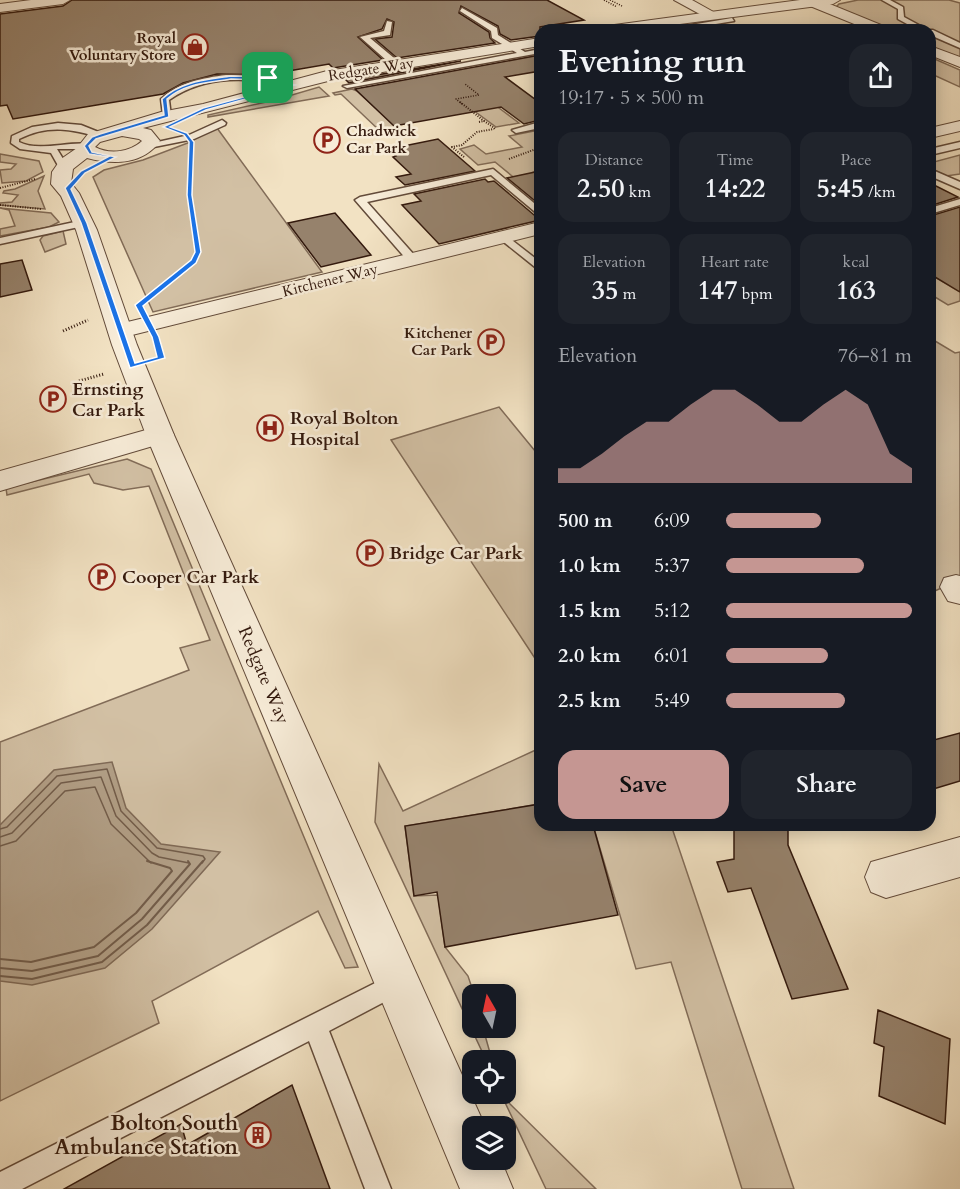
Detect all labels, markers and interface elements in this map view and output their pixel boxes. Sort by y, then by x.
place label: Royal Voluntary Store [69,28,177,65]
shop icon: Royal Voluntary Store [180,32,210,62]
text: Evening run [558,39,746,84]
button: share [849,44,912,107]
pin [242,52,293,103]
street label: Redgate Way [327,52,415,86]
icon: arrive [251,61,284,94]
text: 19:17 · 5 × 500 m [558,84,704,111]
place label: Chadwick Car Park [346,121,417,158]
parking icon: Chadwick Car Park [312,125,342,155]
text: Distance [585,149,643,171]
text: Time [716,149,754,171]
text: Pace [841,149,871,171]
text: 2.50 [577,171,625,206]
text: 14:22 [705,171,765,206]
text: 5:45 [816,171,864,206]
text: km [625,181,651,203]
text: /km [864,181,896,203]
text: Elevation [582,251,646,273]
text: Heart rate [701,251,769,273]
text: kcal [843,251,869,273]
street label: Kitchener Way [280,258,380,302]
text: 35 [592,273,618,308]
text: 147 [698,273,738,308]
text: 163 [836,273,876,308]
text: m [618,283,636,305]
text: bpm [738,283,772,305]
place label: Kitchener Car Park [404,323,473,360]
parking icon: Kitchener Car Park [476,327,506,357]
text: Elevation [558,342,637,369]
text: 76–81 m [838,342,912,369]
place label: Ernsting Car Park [72,377,146,423]
parking icon: Ernsting Car Park [38,384,68,414]
place label: Royal Bolton Hospital [290,406,399,452]
hospital icon: Royal Bolton Hospital [255,413,285,443]
text: 500 m [558,507,613,534]
text: 6:09 [654,507,690,534]
parking icon: Bridge Car Park [355,538,385,568]
place label: Bridge Car Park [389,541,523,566]
text: 1.0 km [558,552,621,579]
text: 5:37 [654,552,690,579]
parking icon: Cooper Car Park [87,562,117,592]
place label: Cooper Car Park [122,565,260,590]
text: 1.5 km [558,597,621,624]
text: 5:12 [654,597,690,624]
street label: Redgate Way [232,622,296,728]
text: 2.0 km [558,642,621,669]
text: 6:01 [654,642,690,669]
text: 2.5 km [558,687,621,714]
text: 5:49 [654,687,690,714]
button: Save [558,750,729,819]
button: Share [741,750,912,819]
north arrow [462,984,516,1038]
map controls [462,984,516,1170]
button: locate [462,1050,516,1104]
place label: Bolton South Ambulance Station [55,1109,238,1162]
button: layers [462,1116,516,1170]
building icon: Bolton South Ambulance Station [243,1120,273,1150]

